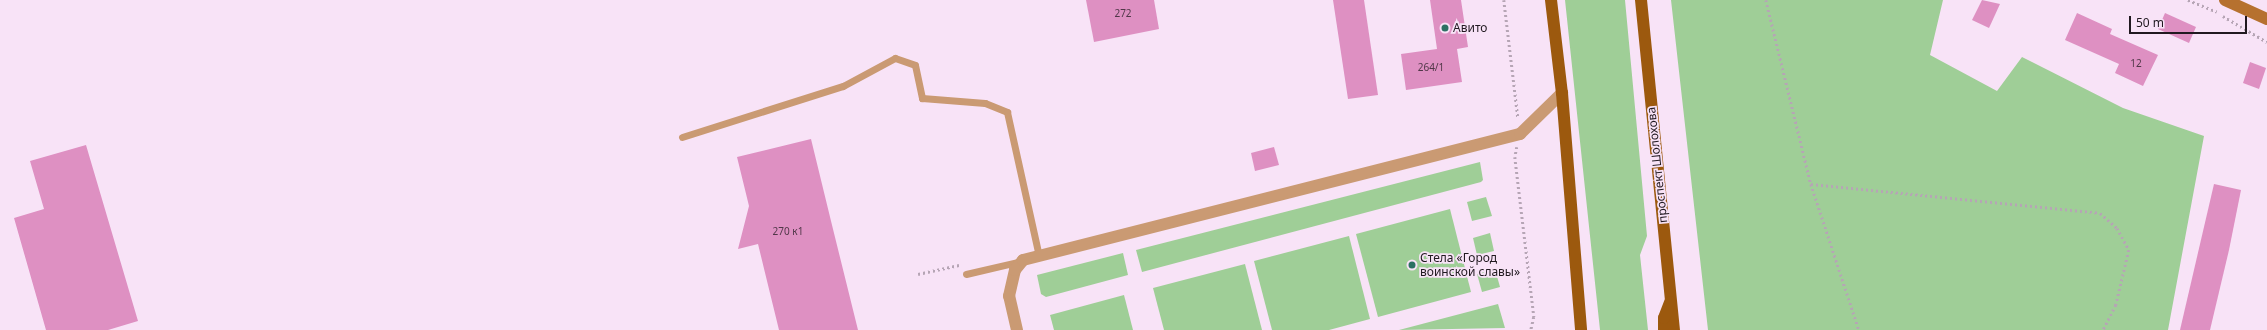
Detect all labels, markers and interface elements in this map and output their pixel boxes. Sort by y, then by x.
house number: 272 [1114,8,1132,20]
scale bar [2131,8,2249,34]
text: 50 m [2136,14,2164,31]
place label: Авито [1453,21,1487,35]
marker: Авито [1440,23,1450,33]
house number: 12 [2130,58,2142,70]
house number: 264/1 [1418,62,1444,74]
street label: проспект Шолохова [1644,106,1670,224]
house number: 270 к1 [773,226,803,238]
place label: Стела «Город воинской славы» [1420,251,1520,279]
marker: Стела «Город воинской славы» [1407,260,1417,270]

